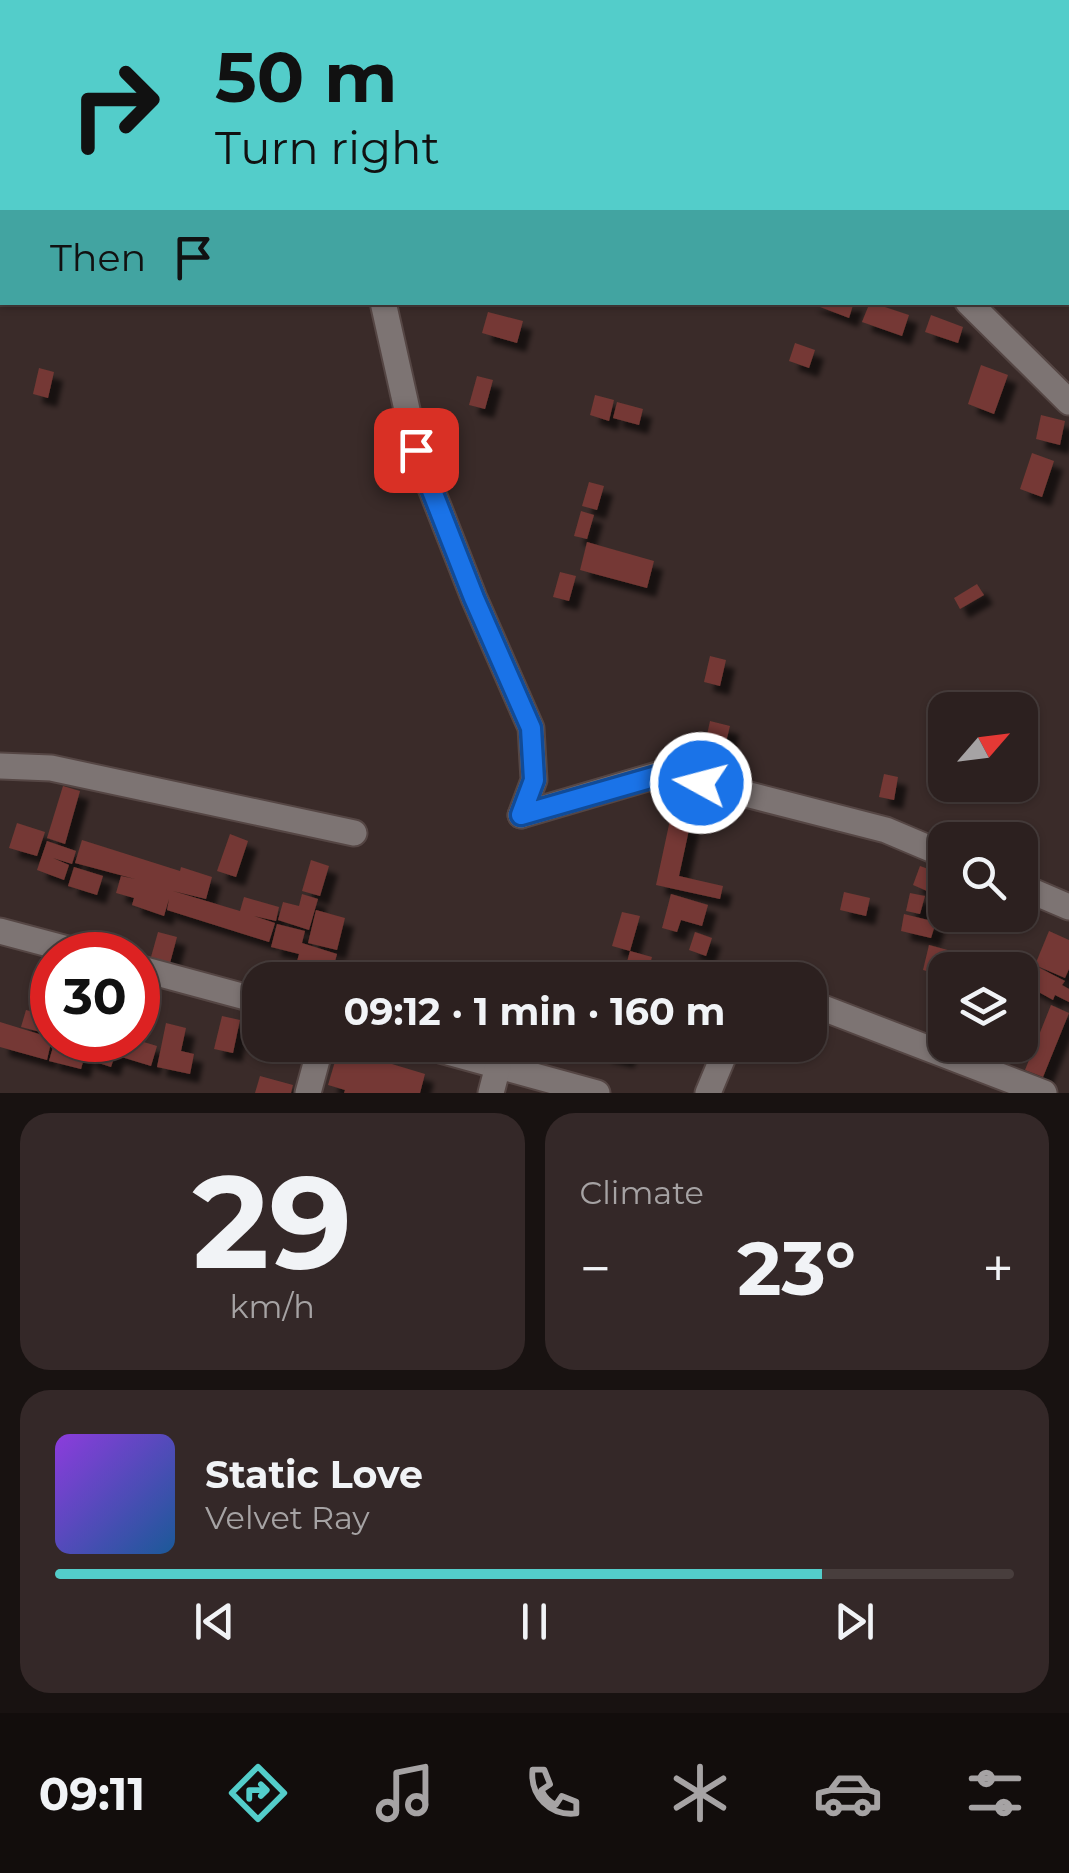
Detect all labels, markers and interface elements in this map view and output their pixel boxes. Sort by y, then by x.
text: 50 m [215,34,397,120]
icon: right [50,40,180,170]
text: Turn right [215,120,440,175]
icon: arrive [166,230,221,285]
text: Then [50,234,146,281]
pin [374,408,459,493]
icon: arrive [389,423,444,478]
north arrow [928,692,1038,802]
map controls [928,692,1038,1062]
position arrow [649,731,753,835]
button: search [928,822,1038,932]
speed limit sign: 30 [30,932,160,1062]
button: layers [928,952,1038,1062]
text: 09:12 · 1 min · 160 m [344,988,725,1035]
text: 29 [192,1142,352,1301]
text: Climate [580,1173,704,1212]
text: 23° [737,1222,856,1314]
text: − [580,1235,611,1302]
text: + [982,1235,1014,1302]
text: km/h [230,1287,315,1326]
text: Static Love [205,1451,423,1498]
text: Velvet Ray [205,1498,370,1537]
icon: previous [187,1594,242,1649]
icon: pause [507,1594,562,1649]
icon: next [827,1594,882,1649]
icon: directions [223,1758,293,1828]
icon: music [370,1758,440,1828]
icon: phone [518,1758,588,1828]
icon: climate [665,1758,735,1828]
icon: car [813,1758,883,1828]
icon: filters [960,1758,1030,1828]
text: 09:11 [39,1766,145,1821]

